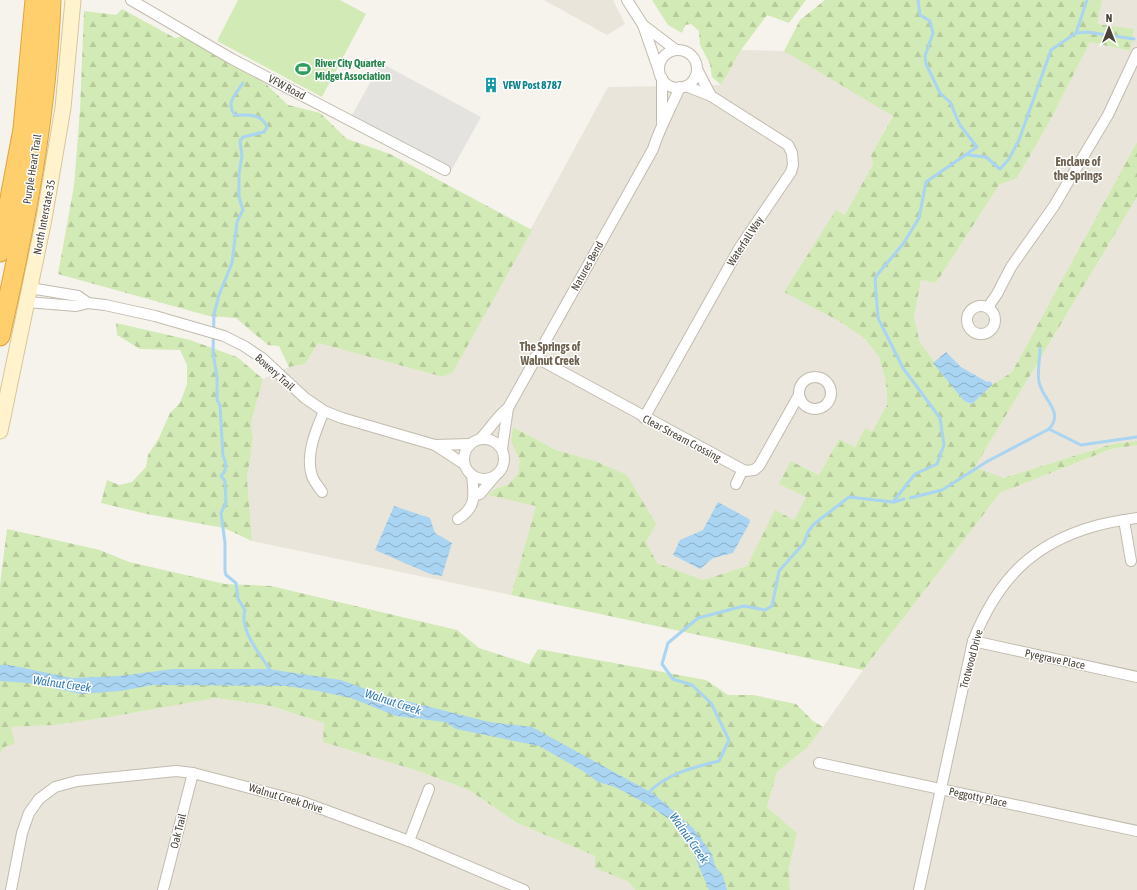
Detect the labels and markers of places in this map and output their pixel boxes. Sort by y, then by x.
place label: River City Quarter Midget Association [315,57,391,82]
sports icon: River City Quarter Midget Association [294,60,312,78]
building icon: VFW Post 8787 [482,76,500,94]
place label: VFW Post 8787 [502,79,562,91]

